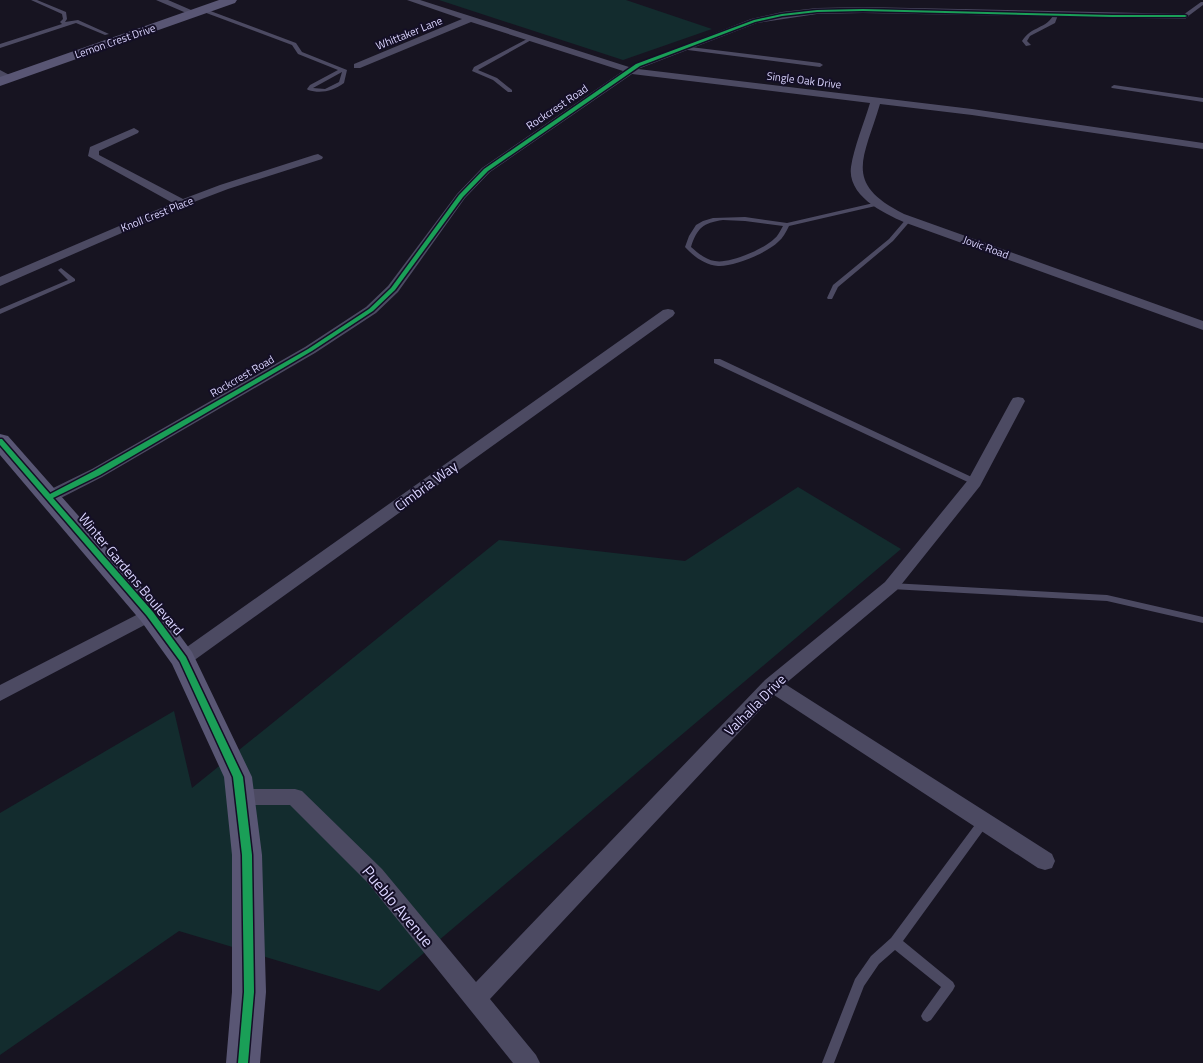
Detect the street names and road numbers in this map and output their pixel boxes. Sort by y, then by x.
street label: Whittaker Lane [373,12,445,54]
street label: Lemon Crest Drive [72,19,158,62]
street label: Single Oak Drive [766,67,843,93]
street label: Rockcrest Road [523,80,591,134]
street label: Knoll Crest Place [118,192,196,236]
street label: Jovic Road [961,231,1011,263]
street label: Rockcrest Road [207,351,277,401]
street label: Cimbria Way [390,455,462,516]
street label: Winter Gardens Boulevard [74,508,189,639]
street label: Valhalla Drive [719,669,790,740]
street label: Pueblo Avenue [357,860,439,952]

